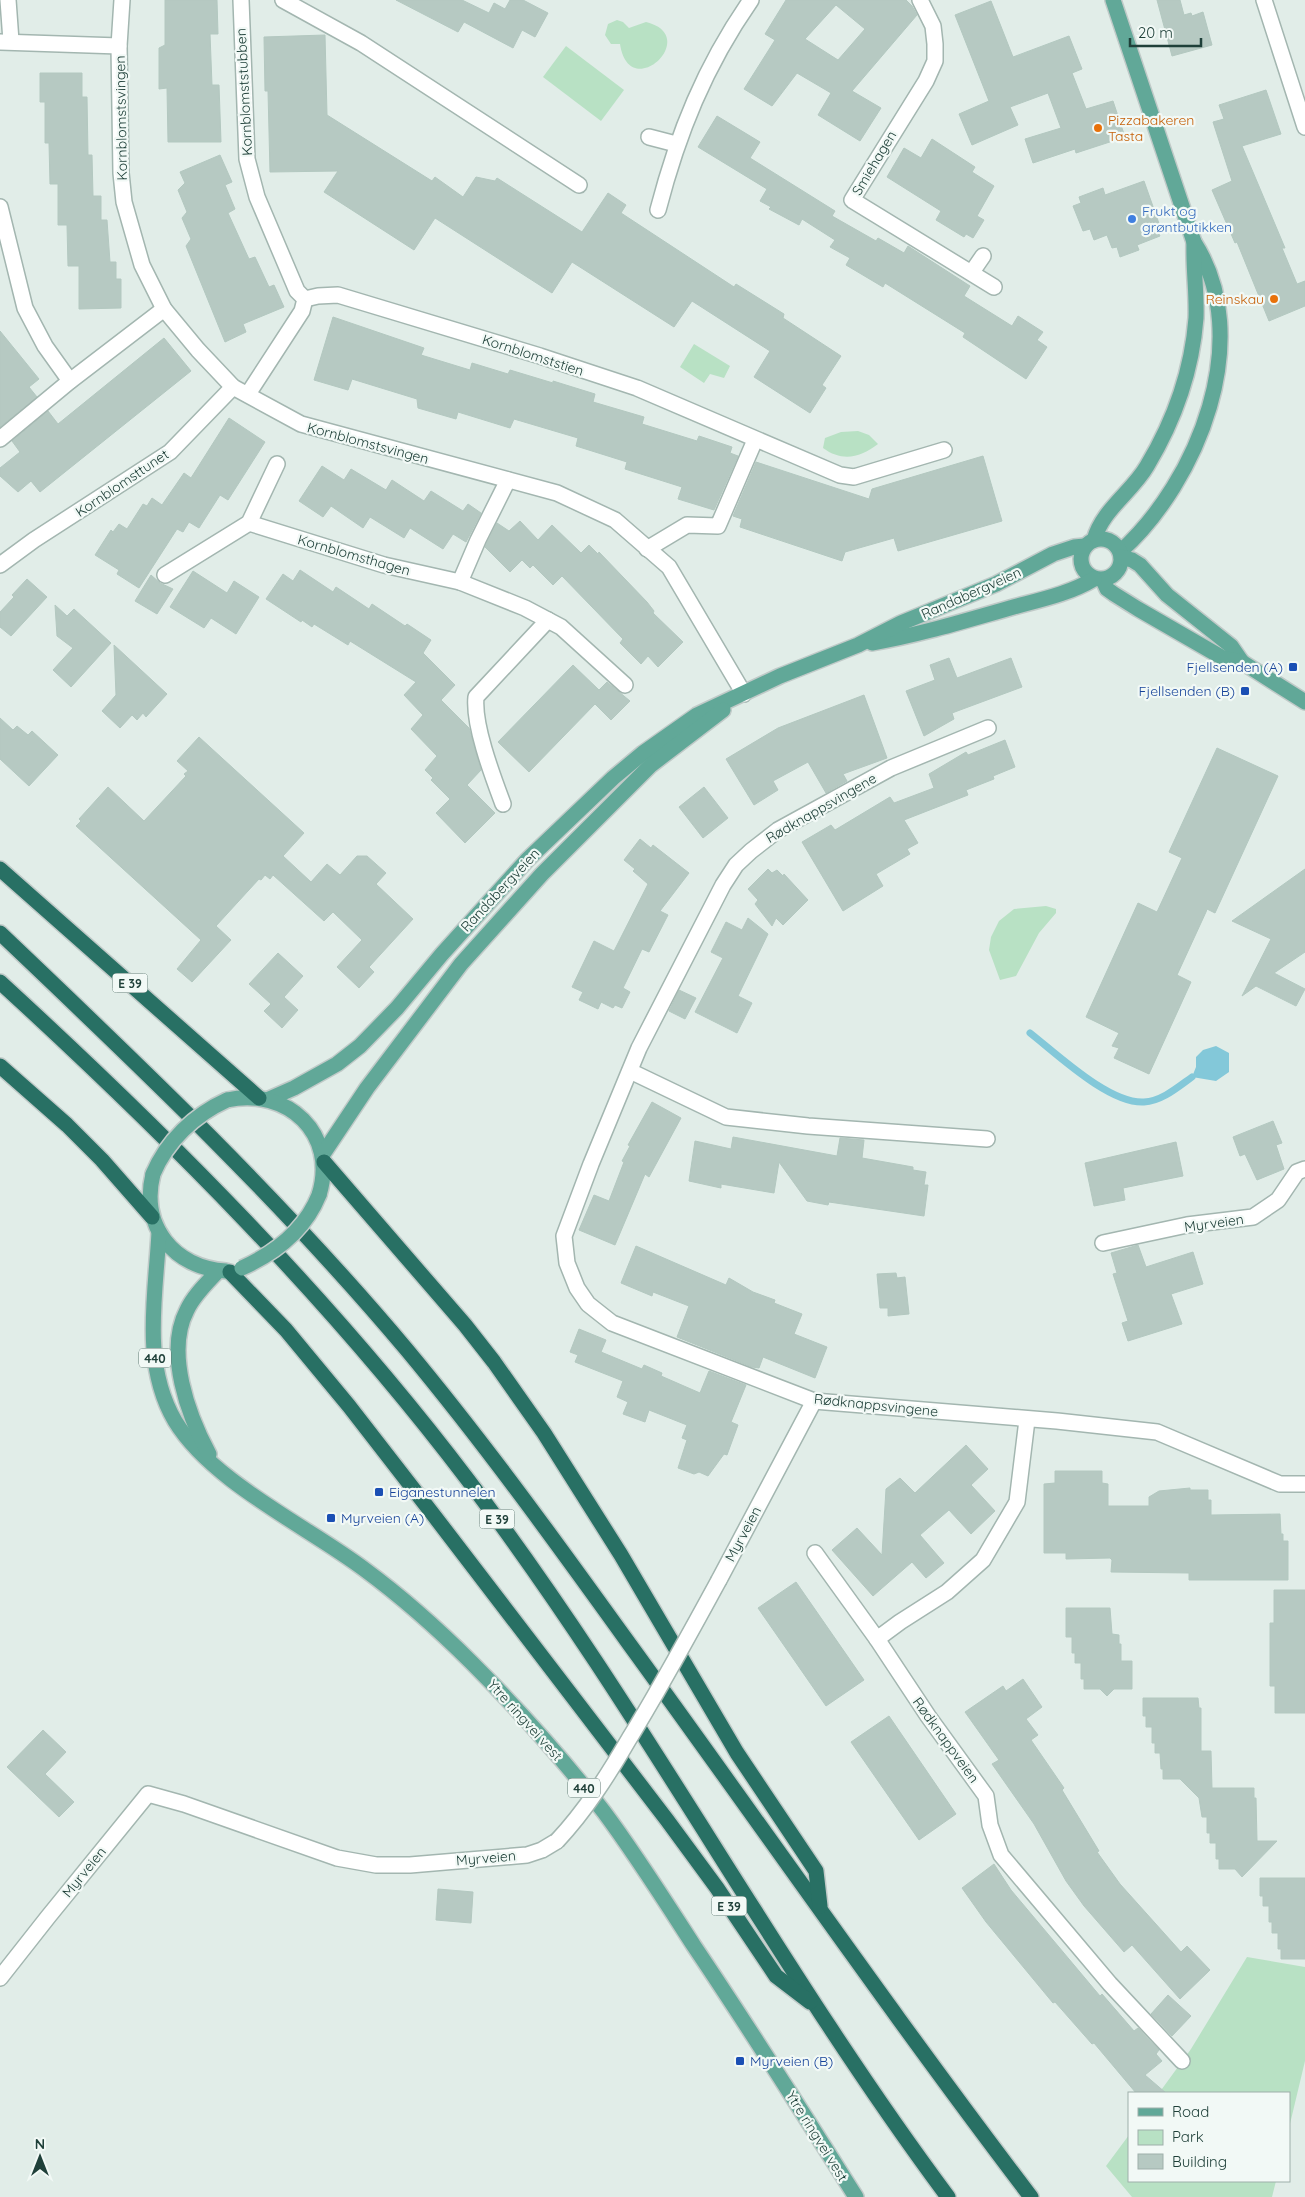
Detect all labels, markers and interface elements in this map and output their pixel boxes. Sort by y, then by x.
scale bar [1130,15,1201,47]
text: 20 m [1138,23,1173,42]
street label: Kornblomststubben [232,28,256,156]
street label: Kornblomstsvingen [111,55,131,181]
place label: Pizzabakeren Tasta [1108,111,1194,145]
marker: Pizzabakeren Tasta [1092,122,1104,134]
street label: Smiehagen [848,127,900,199]
place label: Frukt og grøntbutikken [1142,202,1232,236]
marker: Frukt og grøntbutikken [1126,213,1138,225]
place label: Reinskau [1205,290,1264,308]
marker: Reinskau [1268,293,1280,305]
street label: Kornblomststien [480,330,586,380]
street label: Kornblomstsvingen [305,418,431,468]
street label: Kornblomsttunet [72,445,172,521]
street label: Kornblomsthagen [296,530,412,580]
street label: Randabergveien [918,563,1024,623]
place label: Fjellsenden (A) [1187,658,1283,676]
marker: Fjellsenden (A) [1287,661,1299,673]
place label: Fjellsenden (B) [1138,682,1235,700]
marker: Fjellsenden (B) [1239,685,1251,697]
street label: Rødknappsvingene [762,769,880,847]
street label: Randabergveien [457,845,543,935]
road number: E 39 [112,974,148,992]
street label: Myrveien [1183,1210,1245,1236]
road number: 440 [139,1349,171,1368]
street label: Rødknappsvingene [813,1390,939,1420]
place label: Eiganestunnelen [389,1483,496,1501]
marker: Eiganestunnelen [373,1486,385,1498]
street label: Myrveien [721,1503,765,1565]
place label: Myrveien (A) [341,1509,424,1527]
road number: E 39 [480,1510,514,1528]
marker: Myrveien (A) [325,1512,337,1524]
street label: Ytre ringvei vest [484,1676,566,1765]
street label: Rødknappveien [909,1694,983,1786]
road number: 440 [568,1779,600,1798]
street label: Myrveien [58,1843,110,1901]
street label: Myrveien [455,1846,517,1870]
road number: E 39 [712,1896,746,1915]
place label: Myrveien (B) [750,2052,833,2070]
marker: Myrveien (B) [734,2055,746,2067]
street label: Ytre ringvei vest [782,2087,852,2185]
legend [1128,2092,1290,2182]
text: Road [1172,2102,1209,2121]
text: Park [1172,2127,1204,2146]
north arrow [15,2132,65,2182]
text: N [35,2135,45,2153]
text: Building [1172,2152,1227,2171]

